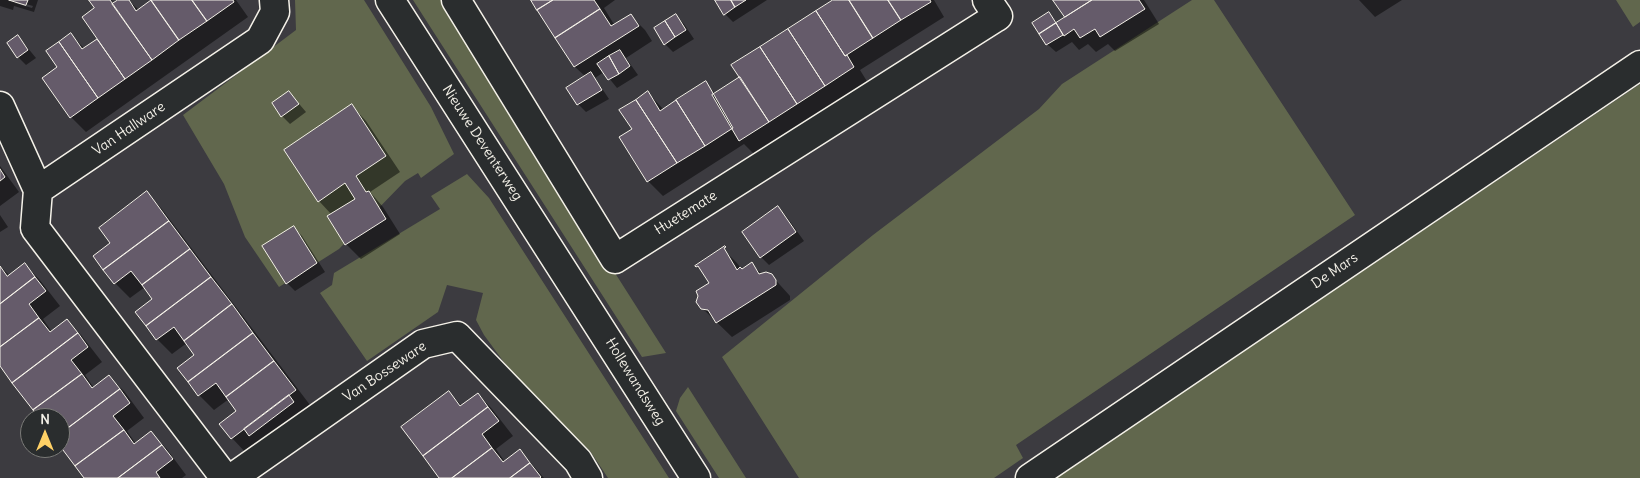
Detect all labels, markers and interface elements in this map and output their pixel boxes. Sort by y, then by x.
street label: Nieuwe Deventerweg [438,82,526,204]
street label: Van Hallware [90,99,168,159]
street label: Huetemate [652,187,720,239]
street label: De Mars [1309,249,1361,293]
street label: Hollewandsweg [601,335,669,429]
street label: Van Bosseware [340,338,430,406]
north arrow [20,408,70,458]
text: N [40,410,50,428]

